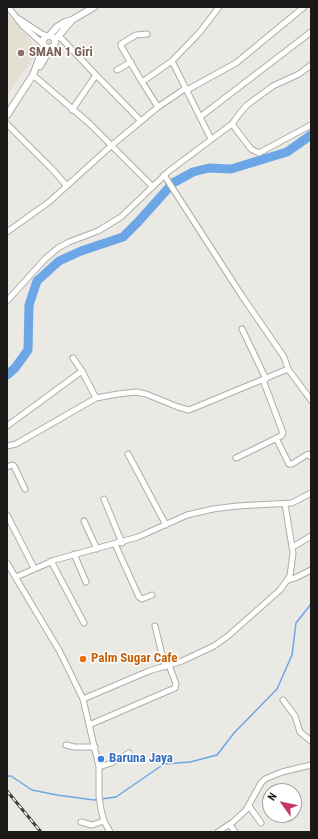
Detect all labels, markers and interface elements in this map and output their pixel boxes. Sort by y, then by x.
place label: SMAN 1 Giri [29,45,93,61]
marker: SMAN 1 Giri [16,48,26,58]
place label: Palm Sugar Cafe [91,651,178,667]
marker: Palm Sugar Cafe [78,654,88,664]
place label: Baruna Jaya [109,751,173,767]
marker: Baruna Jaya [96,754,106,764]
north arrow [262,783,302,823]
text: N [265,790,280,803]

